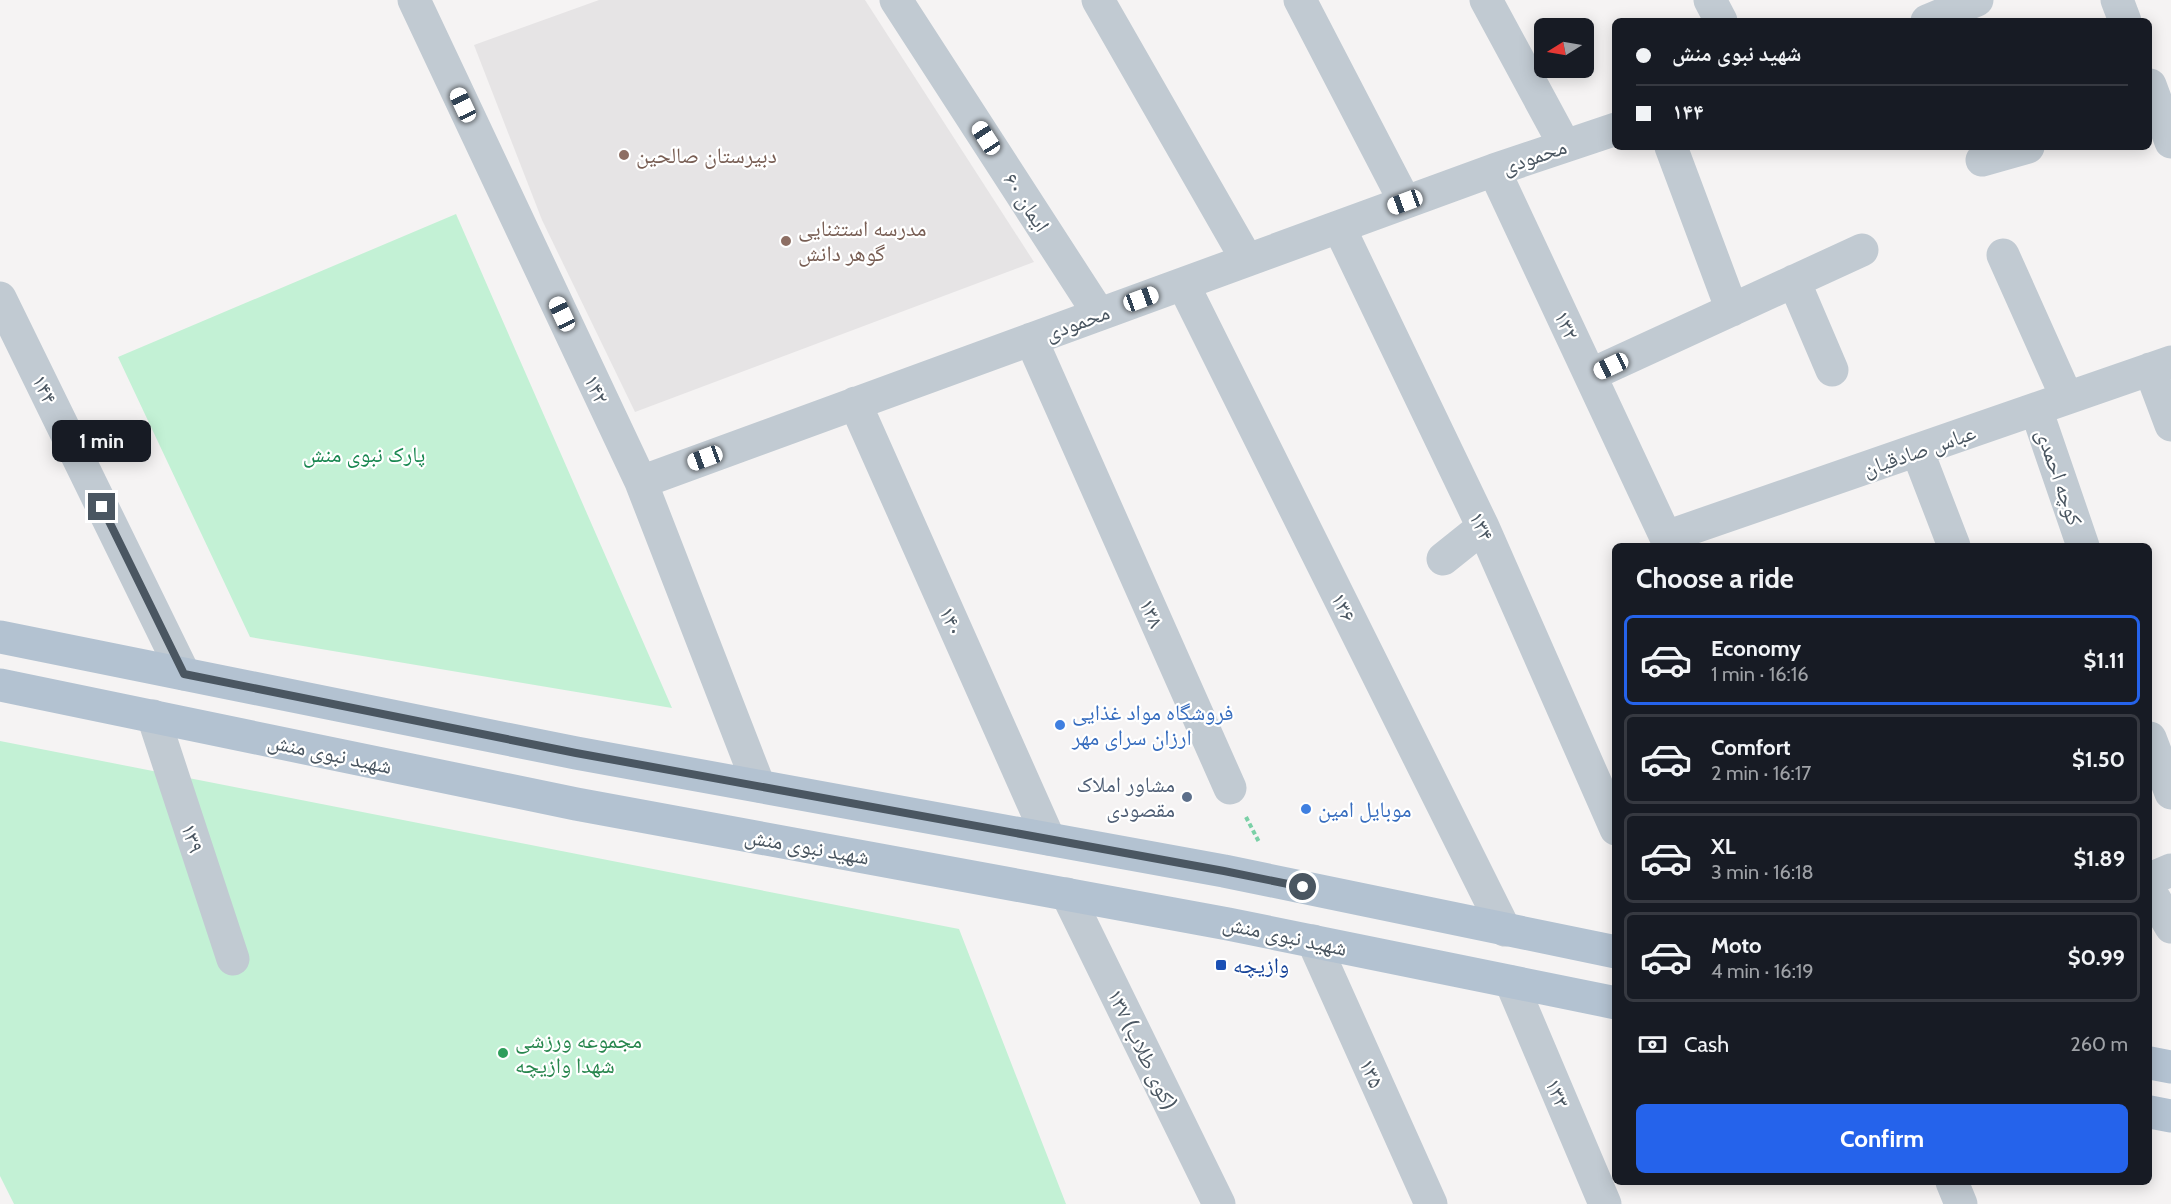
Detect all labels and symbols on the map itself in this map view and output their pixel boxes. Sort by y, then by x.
north arrow [1534,18,1594,78]
car [447,85,479,125]
car [969,118,1003,158]
street label: محمودی [1498,133,1570,180]
place label: دبیرستان صالحین [636,142,777,169]
marker: دبیرستان صالحین [617,148,631,162]
street label: ایمان ۶۰ [998,168,1056,237]
car [1385,187,1425,217]
place label: مدرسه استثنایی گوهر دانش [798,215,927,267]
marker: مدرسه استثنایی گوهر دانش [779,234,793,248]
car [1121,284,1161,314]
car [546,294,578,334]
street label: محمودی [1041,298,1113,347]
street label: ۱۳۲ [1548,306,1585,344]
car [1591,350,1631,382]
street label: ۱۴۴ [26,370,63,409]
street label: ۱۴۲ [578,370,615,408]
street label: عباس صادقیان [1859,419,1979,482]
callout: 1 min [52,420,152,462]
street label: کوچه احمدی [2030,425,2089,529]
park label: پارک نبوی منش [303,441,425,468]
car [685,443,725,473]
route end [88,493,115,520]
street label: ۱۳۴ [1463,507,1500,545]
street label: ۱۳۶ [1325,588,1362,627]
street label: ۱۳۸ [1133,594,1170,632]
street label: ۱۴۰ [933,602,970,640]
place label: فروشگاه مواد غذایی ارزان سرای مهر [1071,699,1234,751]
marker: فروشگاه مواد غذایی ارزان سرای مهر [1053,718,1067,732]
street label: شهید نبوی منش [265,727,394,780]
place label: مشاور املاک مقصودی [1077,771,1175,823]
marker: مشاور املاک مقصودی [1180,790,1194,804]
place label: موبایل امین [1318,796,1412,823]
marker: موبایل امین [1299,802,1313,816]
street label: ۱۳۹ [175,820,210,856]
street label: شهید نبوی منش [742,822,871,871]
route start [1289,873,1316,900]
street label: شهید نبوی منش [1220,909,1349,962]
place label: وازیچه [1233,952,1289,979]
marker: وازیچه [1214,958,1228,972]
street label: ۱۳۷ (کوی طلاب) [1102,984,1183,1114]
place label: مجموعه ورزشی شهدا وازیچه [515,1027,642,1079]
marker: مجموعه ورزشی شهدا وازیچه [496,1046,510,1060]
street label: ۱۳۵ [1353,1054,1390,1092]
street label: ۱۳۳ [1539,1074,1576,1112]

